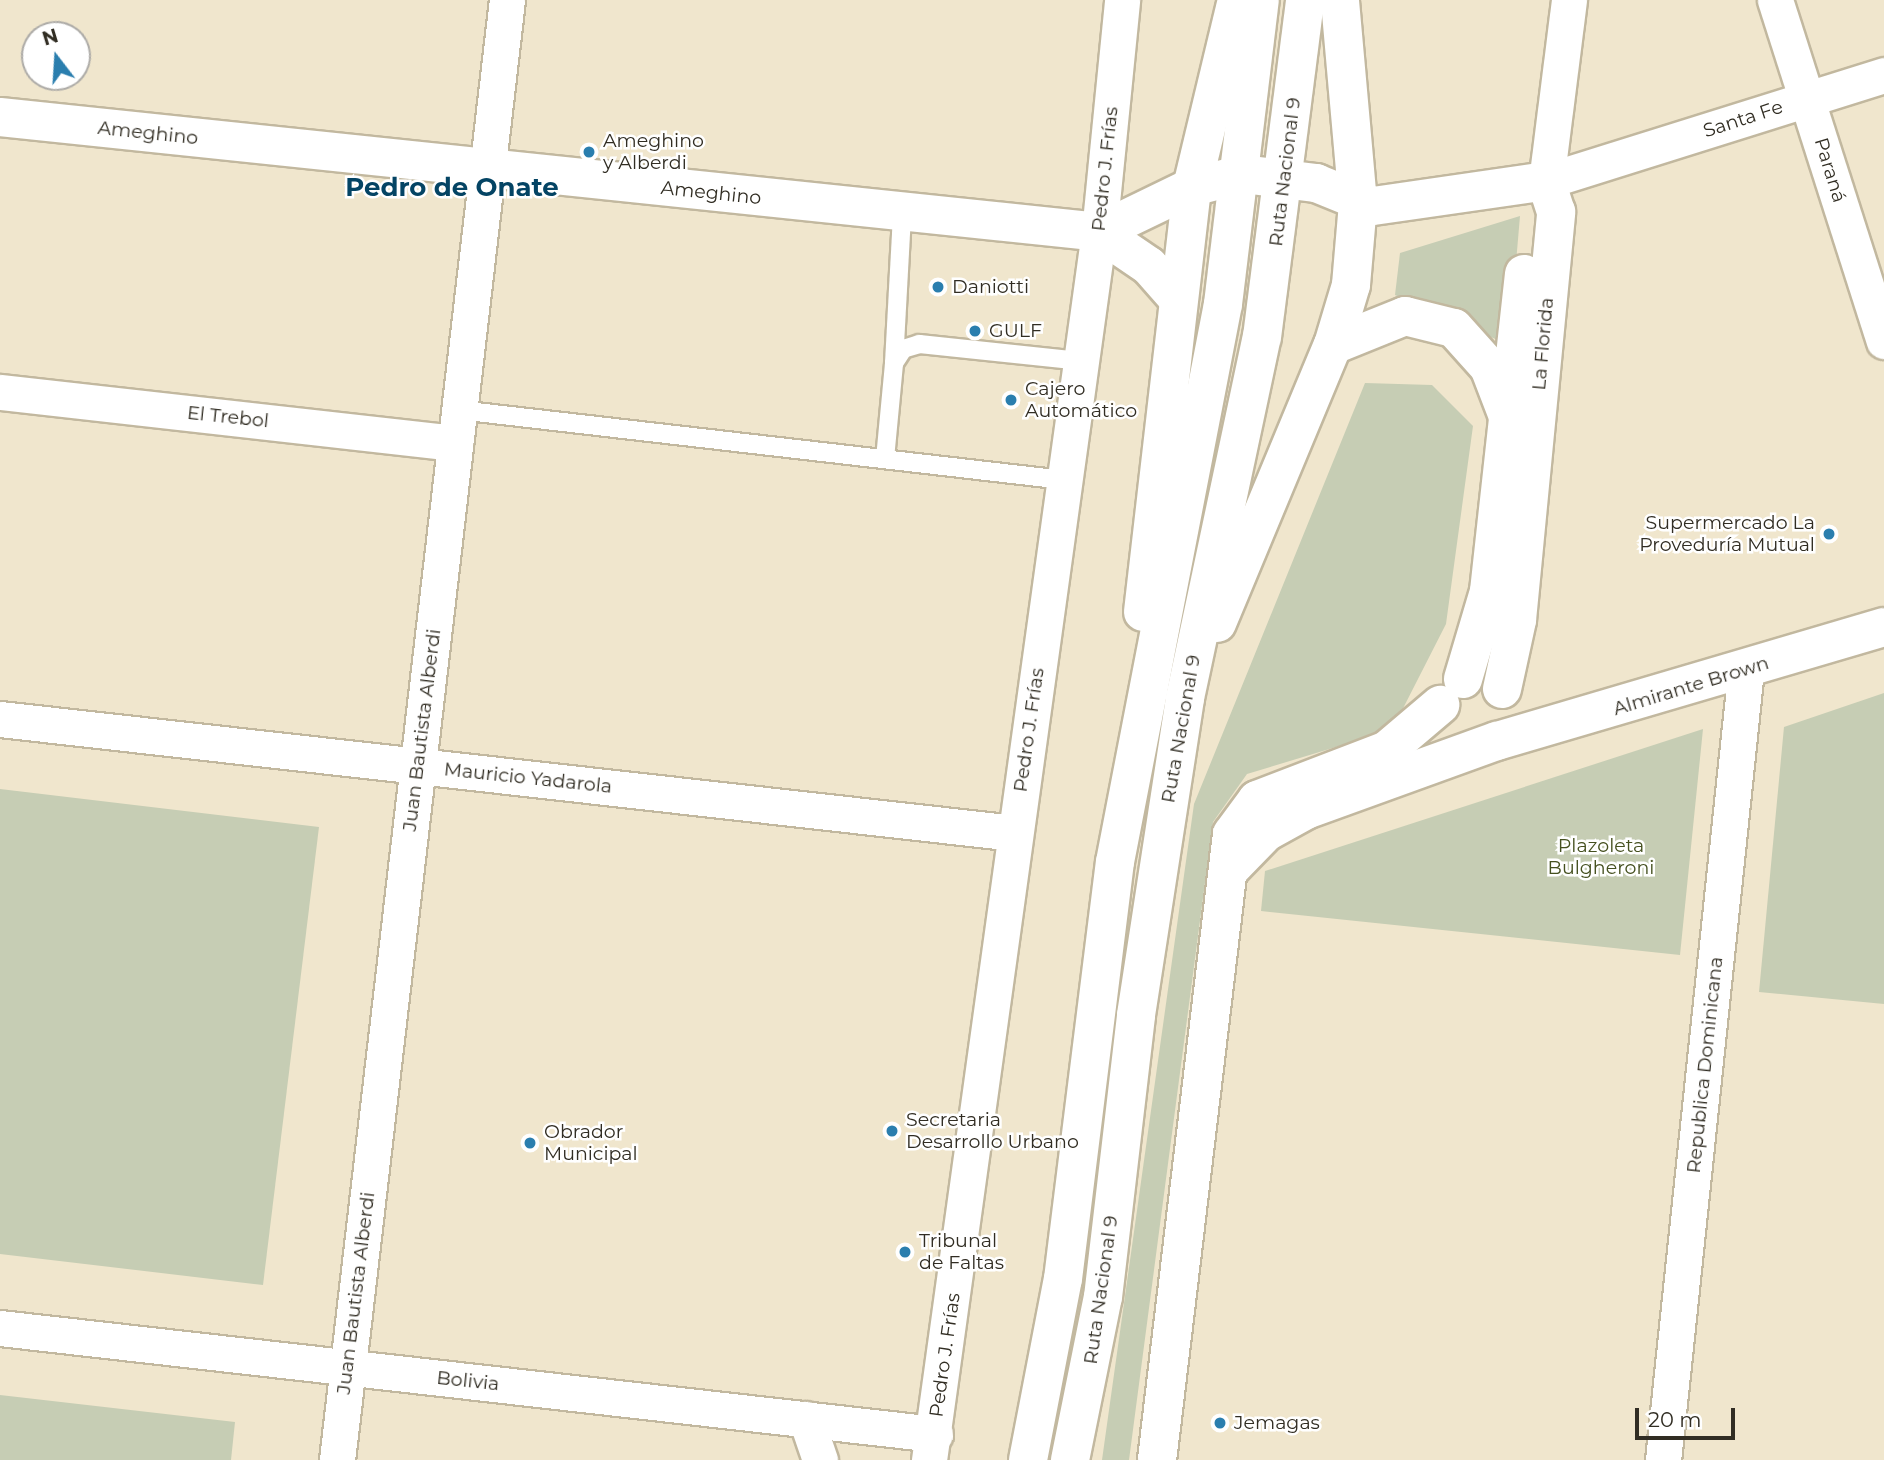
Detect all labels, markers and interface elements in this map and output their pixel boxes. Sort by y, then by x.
north arrow [21,21,91,91]
text: N [40,24,61,51]
street label: Santa Fe [1700,95,1786,143]
street label: Ruta Nacional 9 [1265,96,1305,248]
street label: Pedro J. Frías [1087,106,1123,232]
street label: Ameghino [97,116,199,150]
place label: Ameghino y Alberdi [603,130,704,174]
street label: Paraná [1809,135,1851,205]
marker: Ameghino y Alberdi [581,144,597,160]
district label: Pedro de Onate [345,172,559,204]
street label: Ameghino [660,176,762,210]
place label: Daniotti [952,276,1029,298]
marker: Daniotti [930,279,946,295]
street label: La Florida [1528,297,1558,391]
place label: GULF [989,320,1042,342]
marker: GULF [967,323,983,339]
place label: Cajero Automático [1025,378,1137,422]
marker: Cajero Automático [1003,392,1019,408]
street label: El Trebol [186,401,270,433]
place label: Supermercado La Proveduría Mutual [1639,512,1815,556]
marker: Supermercado La Proveduría Mutual [1821,526,1837,542]
street label: Juan Bautista Alberdi [398,628,446,832]
street label: Almirante Brown [1610,651,1772,721]
street label: Ruta Nacional 9 [1157,653,1205,805]
street label: Pedro J. Frías [1009,666,1049,794]
street label: Mauricio Yadarola [443,758,613,798]
park label: Plazoleta Bulgheroni [1548,835,1654,879]
street label: Republica Dominicana [1682,956,1728,1174]
place label: Secretaria Desarrollo Urbano [906,1109,1079,1153]
place label: Obrador Municipal [544,1121,638,1165]
marker: Secretaria Desarrollo Urbano [884,1123,900,1139]
marker: Obrador Municipal [522,1135,538,1151]
street label: Juan Bautista Alberdi [332,1191,380,1395]
street label: Ruta Nacional 9 [1079,1214,1123,1366]
place label: Tribunal de Faltas [919,1230,1004,1274]
marker: Tribunal de Faltas [897,1244,913,1260]
street label: Pedro J. Frías [925,1291,965,1419]
street label: Bolivia [435,1366,501,1396]
scale bar [1639,1394,1739,1438]
text: 20 m [1648,1407,1702,1432]
place label: Jemagas [1234,1412,1320,1434]
marker: Jemagas [1212,1415,1228,1431]

